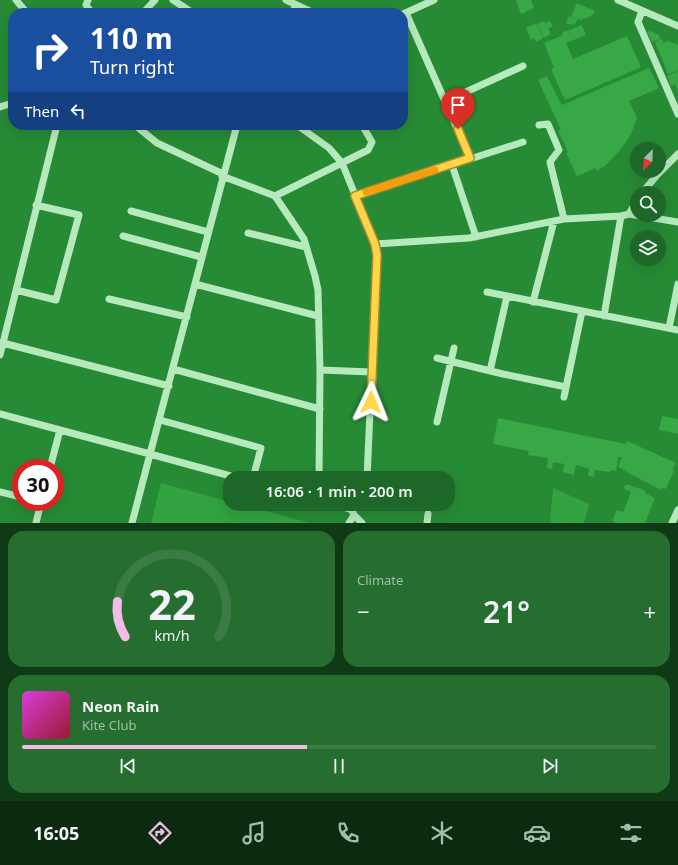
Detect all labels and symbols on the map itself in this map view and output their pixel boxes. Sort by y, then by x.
pin [441,88,475,129]
north arrow [630,142,666,178]
position arrow [350,381,392,423]
speed limit sign: 30 [12,459,64,511]

